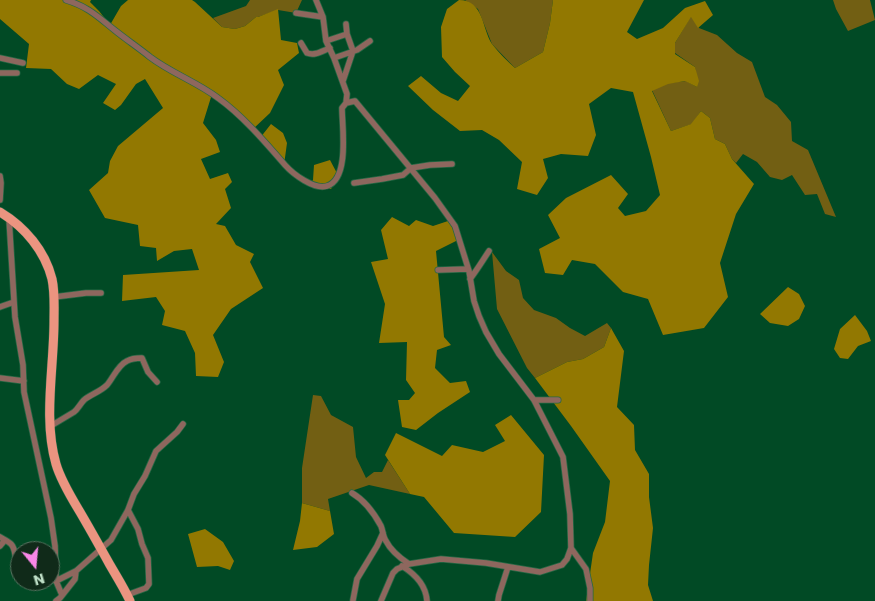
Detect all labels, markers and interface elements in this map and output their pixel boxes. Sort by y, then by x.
north arrow [10,541,60,591]
text: N [31,568,47,590]

